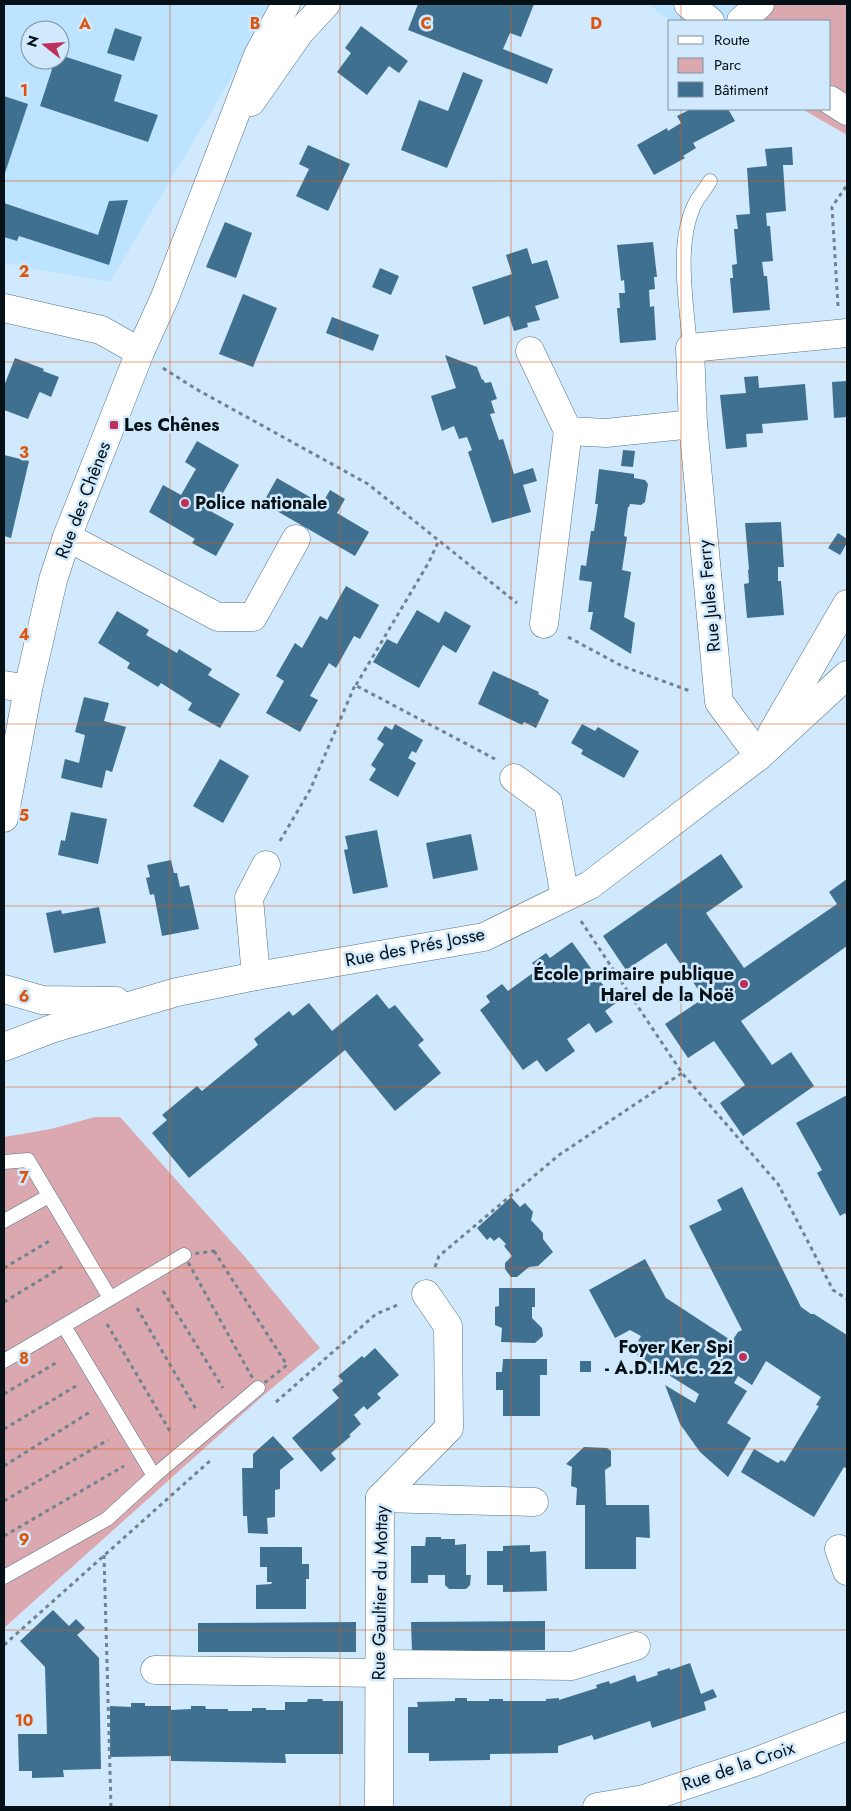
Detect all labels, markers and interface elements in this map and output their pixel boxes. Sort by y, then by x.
text: A [78,12,91,35]
text: B [250,12,260,35]
text: C [420,12,432,35]
text: D [590,12,602,35]
north arrow [20,20,70,70]
legend [668,20,831,110]
text: Route [714,29,750,51]
text: N [21,33,44,49]
text: Parc [714,54,741,76]
text: 1 [20,79,28,102]
text: Bâtiment [714,79,768,101]
text: 2 [19,260,29,283]
place label: Les Chênes [124,412,219,438]
marker: Les Chênes [108,419,120,431]
street label: Rue des Chênes [49,438,117,562]
text: 3 [19,441,29,464]
place label: Police nationale [195,490,327,516]
marker: Police nationale [179,497,191,509]
street label: Rue Jules Ferry [691,539,727,653]
text: 4 [18,623,30,646]
text: 5 [19,804,29,827]
street label: Rue des Prés Josse [343,921,487,973]
place label: École primaire publique Harel de la Noë [533,961,734,1008]
marker: École primaire publique Harel de la Noë [738,978,750,990]
text: 6 [19,985,29,1008]
text: 7 [19,1166,29,1189]
place label: Foyer Ker Spi - A.D.I.M.C. 22 [605,1334,733,1381]
text: 8 [19,1347,29,1370]
marker: Foyer Ker Spi - A.D.I.M.C. 22 [737,1351,749,1363]
street label: Rue Gaultier du Mottay [365,1505,395,1681]
text: 9 [19,1528,29,1551]
text: 10 [15,1709,33,1732]
street label: Rue de la Croix [678,1734,798,1797]

